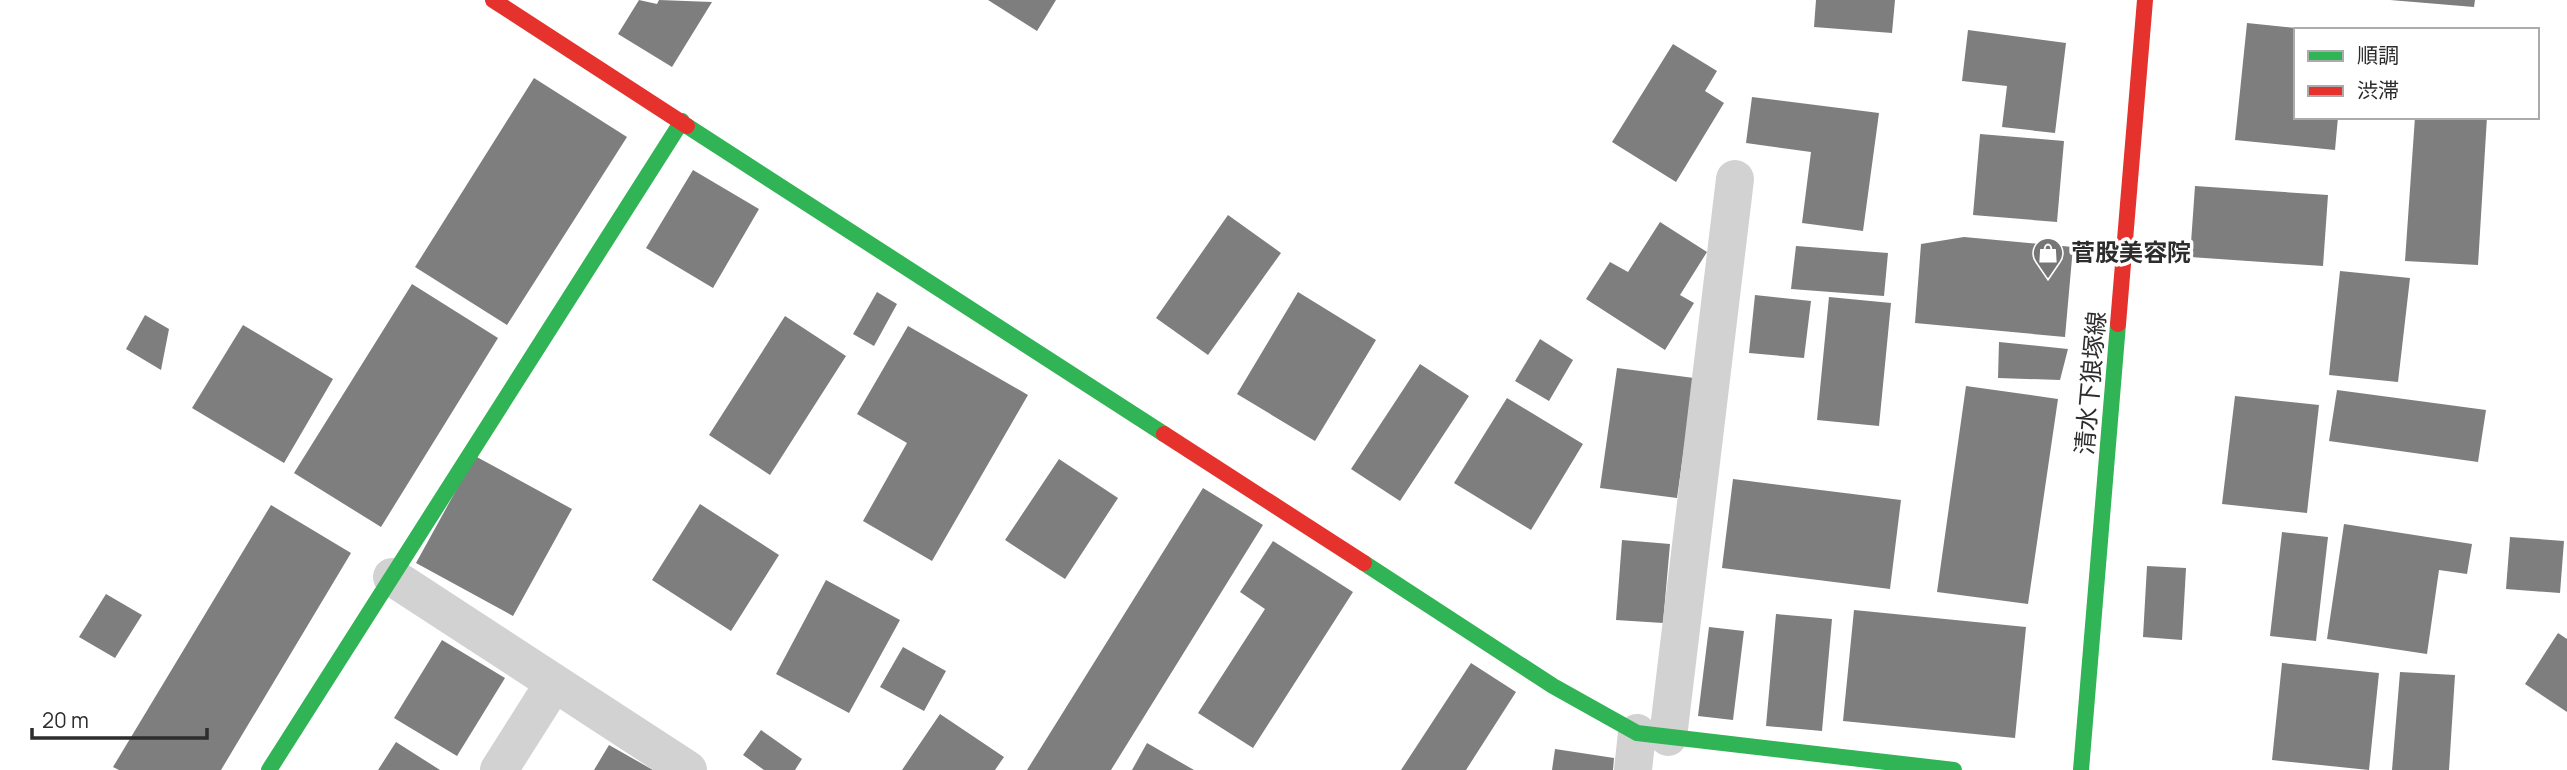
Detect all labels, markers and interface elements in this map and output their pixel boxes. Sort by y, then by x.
legend [2294,28,2539,119]
text: 順調 [2357,41,2399,69]
text: 渋滞 [2357,76,2399,104]
place label: 菅股美容院 [2071,235,2191,268]
shop icon: 菅股美容院 [2031,236,2065,280]
street label: 清水下狼塚線 [2067,310,2112,456]
scale bar [32,696,206,740]
text: 20 m [42,706,89,734]

